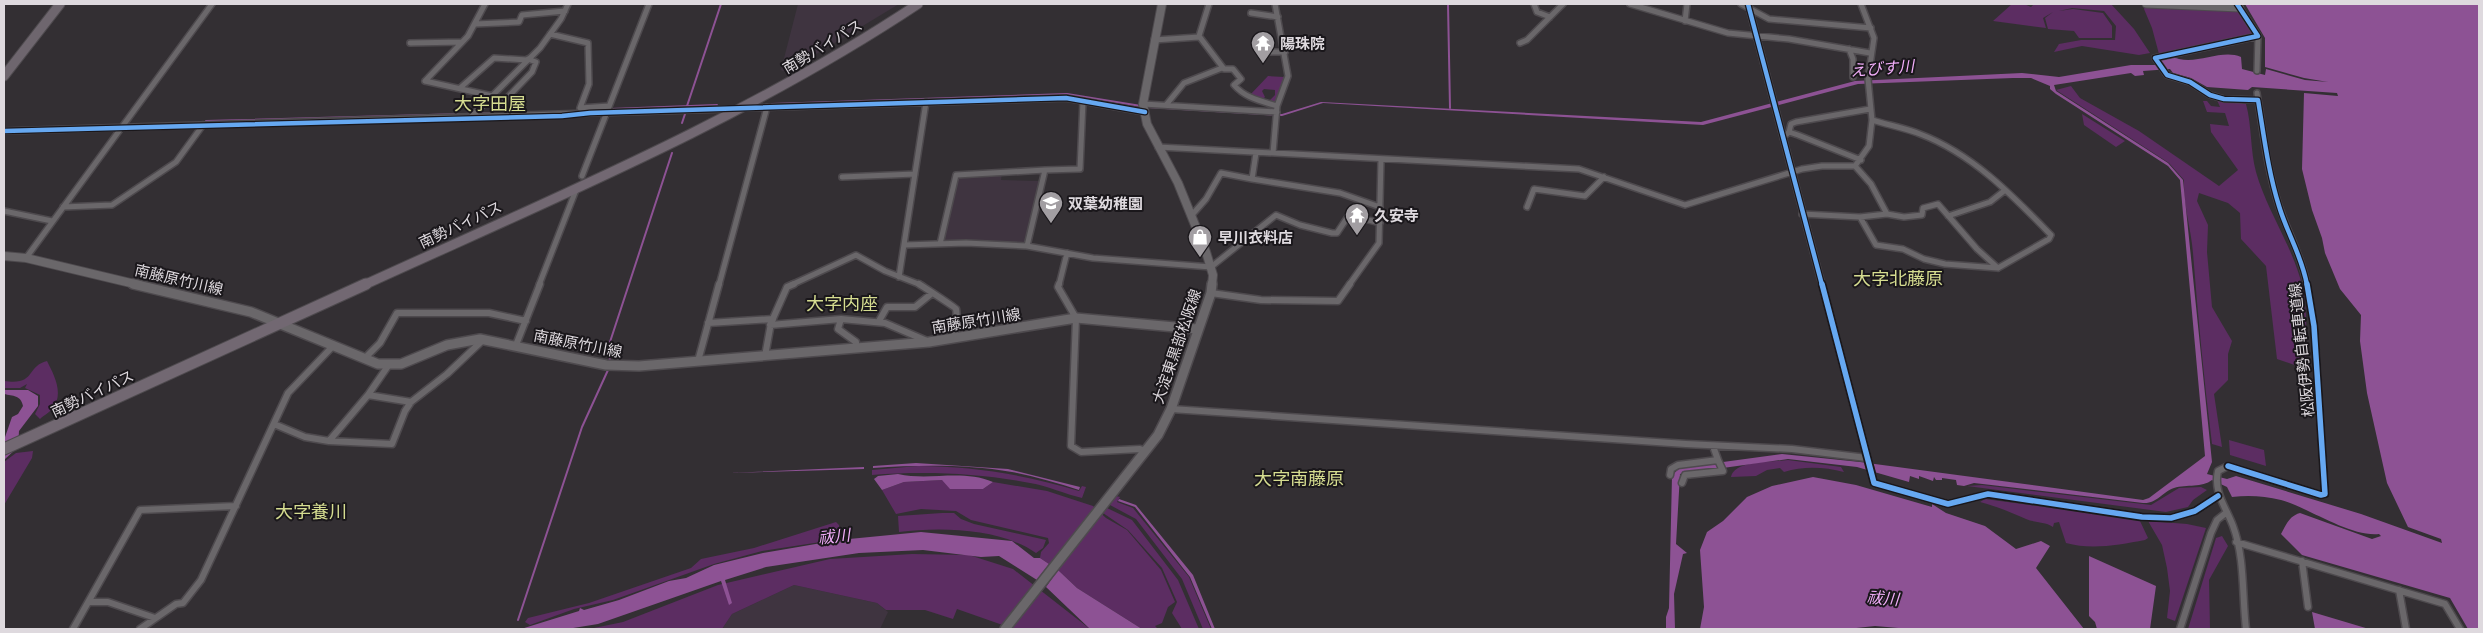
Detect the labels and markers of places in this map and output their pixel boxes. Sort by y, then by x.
temple icon: 陽珠院 [1250,30,1276,64]
place label: 陽珠院 [1280,33,1325,53]
school or university icon: 双葉幼稚園 [1038,190,1064,224]
place label: 双葉幼稚園 [1068,193,1143,213]
temple icon: 久安寺 [1344,202,1370,236]
place label: 久安寺 [1374,205,1419,225]
shop icon: 早川衣料店 [1187,224,1213,258]
place label: 早川衣料店 [1218,227,1293,247]

